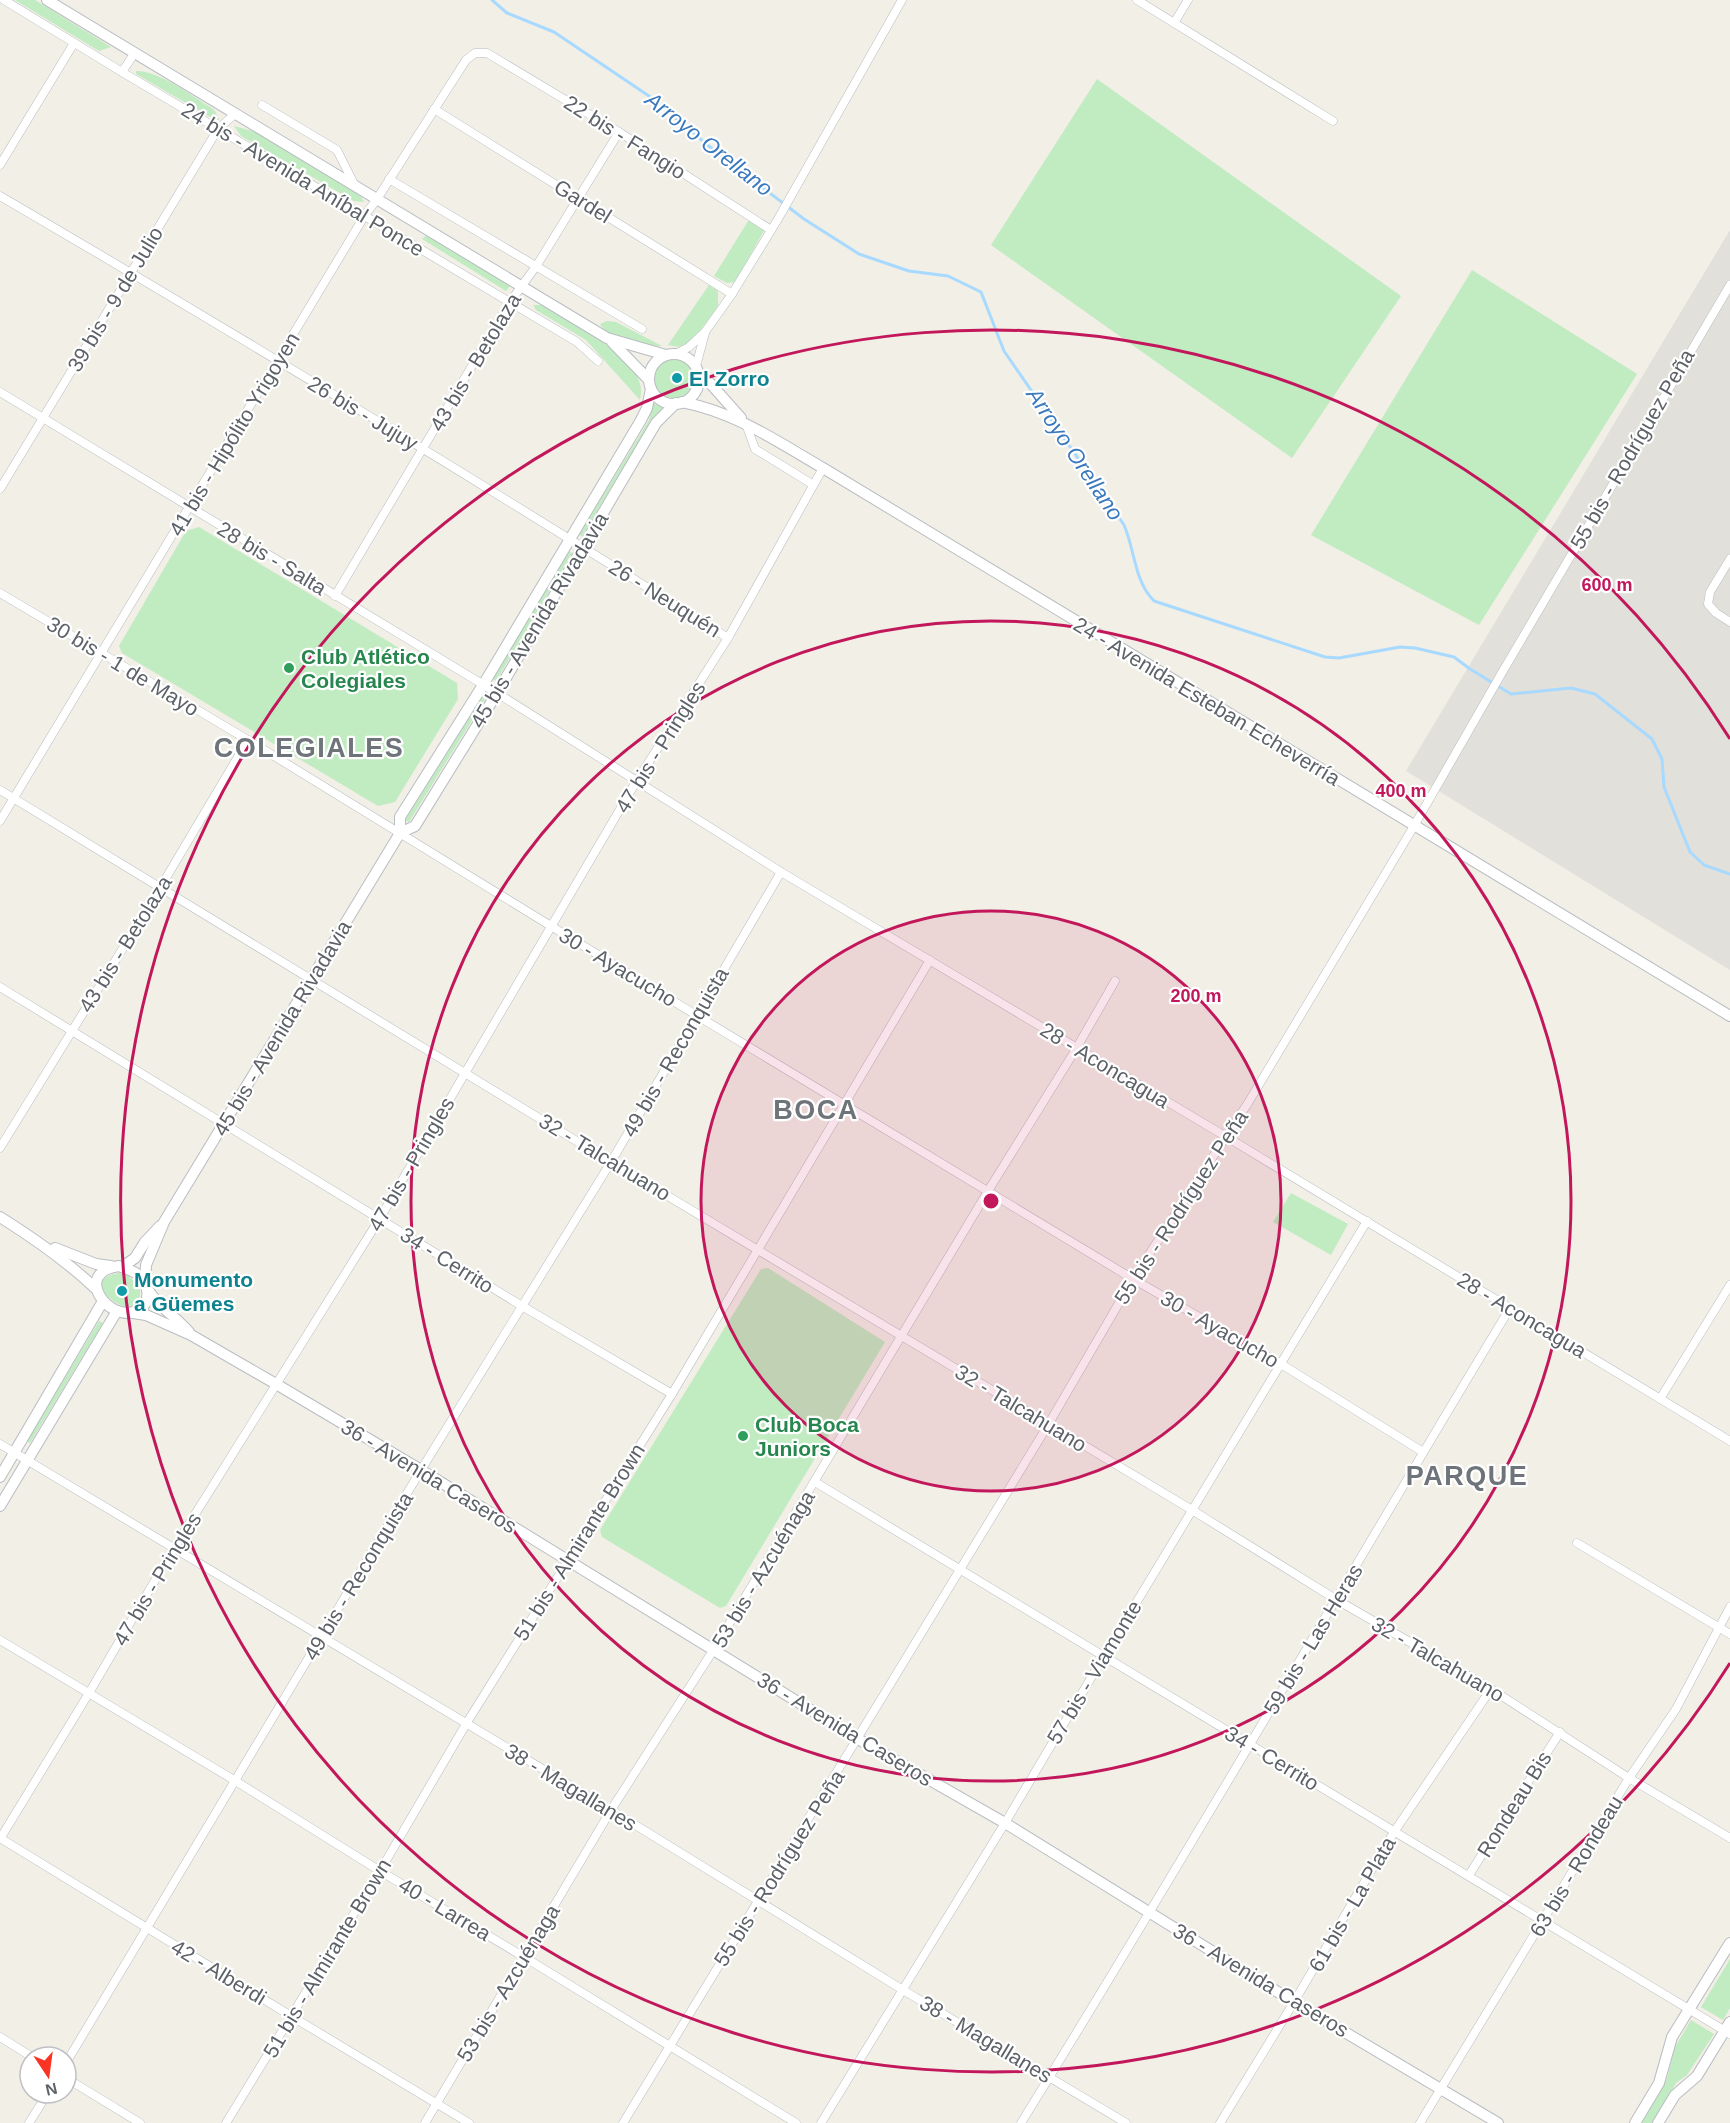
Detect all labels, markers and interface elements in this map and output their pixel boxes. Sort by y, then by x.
water label: Arroyo Orellano [639,85,777,201]
street label: 22 bis - Fangio [560,90,690,184]
street label: 24 bis - Avenida Aníbal Ponce [178,97,428,261]
street label: Gardel [550,175,616,227]
street label: 39 bis - 9 de Julio [63,223,167,375]
street label: 43 bis - Betolaza [425,289,525,435]
street label: 41 bis - Hipólito Yrigoyen [164,328,304,540]
street label: 55 bis - Rodríguez Peña [1565,345,1699,553]
place label: El Zorro [689,367,770,390]
street label: 26 bis - Jujuy [304,371,422,455]
marker: El Zorro [670,371,684,385]
water label: Arroyo Orellano [1020,381,1128,525]
street label: 45 bis - Avenida Rivadavia [466,508,613,732]
street label: 28 bis - Salta [214,517,331,600]
street label: 26 - Neuquén [605,555,725,641]
text: 600 m [1581,575,1633,595]
street label: 30 bis - 1 de Mayo [43,612,203,720]
street label: 24 - Avenida Esteban Echeverría [1070,612,1345,790]
place label: Club Atlético Colegiales [301,645,430,692]
marker: Club Atlético Colegiales [282,661,296,675]
street label: 47 bis - Pringles [610,677,710,817]
district label: COLEGIALES [214,733,404,763]
text: 400 m [1375,781,1427,801]
street label: 43 bis - Betolaza [74,871,176,1016]
street label: 45 bis - Avenida Rivadavia [209,916,356,1140]
street label: 30 - Ayacucho [555,923,681,1011]
street label: 49 bis - Reconquista [617,963,733,1141]
text: 200 m [1170,986,1222,1006]
street label: 28 - Aconcagua [1037,1018,1174,1113]
street label: 47 bis - Pringles [363,1093,459,1235]
district label: BOCA [773,1095,859,1125]
street label: 55 bis - Rodríguez Peña [1110,1106,1252,1308]
street label: 32 - Talcahuano [535,1109,675,1205]
centre of rings [981,1191,1001,1211]
street label: 34 - Cerrito [396,1222,498,1298]
place label: Monumento a Güemes [134,1268,253,1315]
street label: 28 - Aconcagua [1454,1268,1591,1363]
marker: Monumento a Güemes [115,1284,129,1298]
street label: 30 - Ayacucho [1157,1286,1283,1372]
street label: 32 - Talcahuano [951,1360,1091,1456]
place label: Club Boca Juniors [755,1413,859,1460]
street label: 36 - Avenida Caseros [337,1415,521,1537]
marker: Club Boca Juniors [736,1429,750,1443]
street label: 51 bis - Almirante Brown [509,1439,649,1645]
district label: PARQUE [1406,1461,1528,1491]
street label: 53 bis - Azcuénaga [707,1486,819,1651]
street label: 49 bis - Reconquista [299,1488,417,1664]
street label: 47 bis - Pringles [108,1509,206,1649]
street label: 59 bis - Las Heras [1259,1560,1367,1718]
street label: 57 bis - Viamonte [1042,1596,1146,1748]
street label: 32 - Talcahuano [1368,1612,1508,1706]
street label: 36 - Avenida Caseros [753,1668,937,1790]
street label: 34 - Cerrito [1221,1721,1323,1795]
street label: 38 - Magallanes [501,1739,641,1835]
street label: Rondeau Bis [1472,1747,1556,1861]
street label: 55 bis - Rodríguez Peña [709,1766,849,1970]
street label: 63 bis - Rondeau [1525,1792,1627,1940]
street label: 61 bis - La Plata [1304,1832,1400,1975]
street label: 51 bis - Almirante Brown [259,1855,395,2061]
street label: 40 - Larrea [395,1873,495,1945]
street label: 53 bis - Azcuénaga [452,1900,564,2065]
street label: 36 - Avenida Caseros [1169,1919,1353,2041]
street label: 42 - Alberdi [168,1935,270,2009]
street label: 38 - Magallanes [916,1991,1056,2087]
north arrow [18,2045,78,2105]
text: N [44,2080,59,2099]

